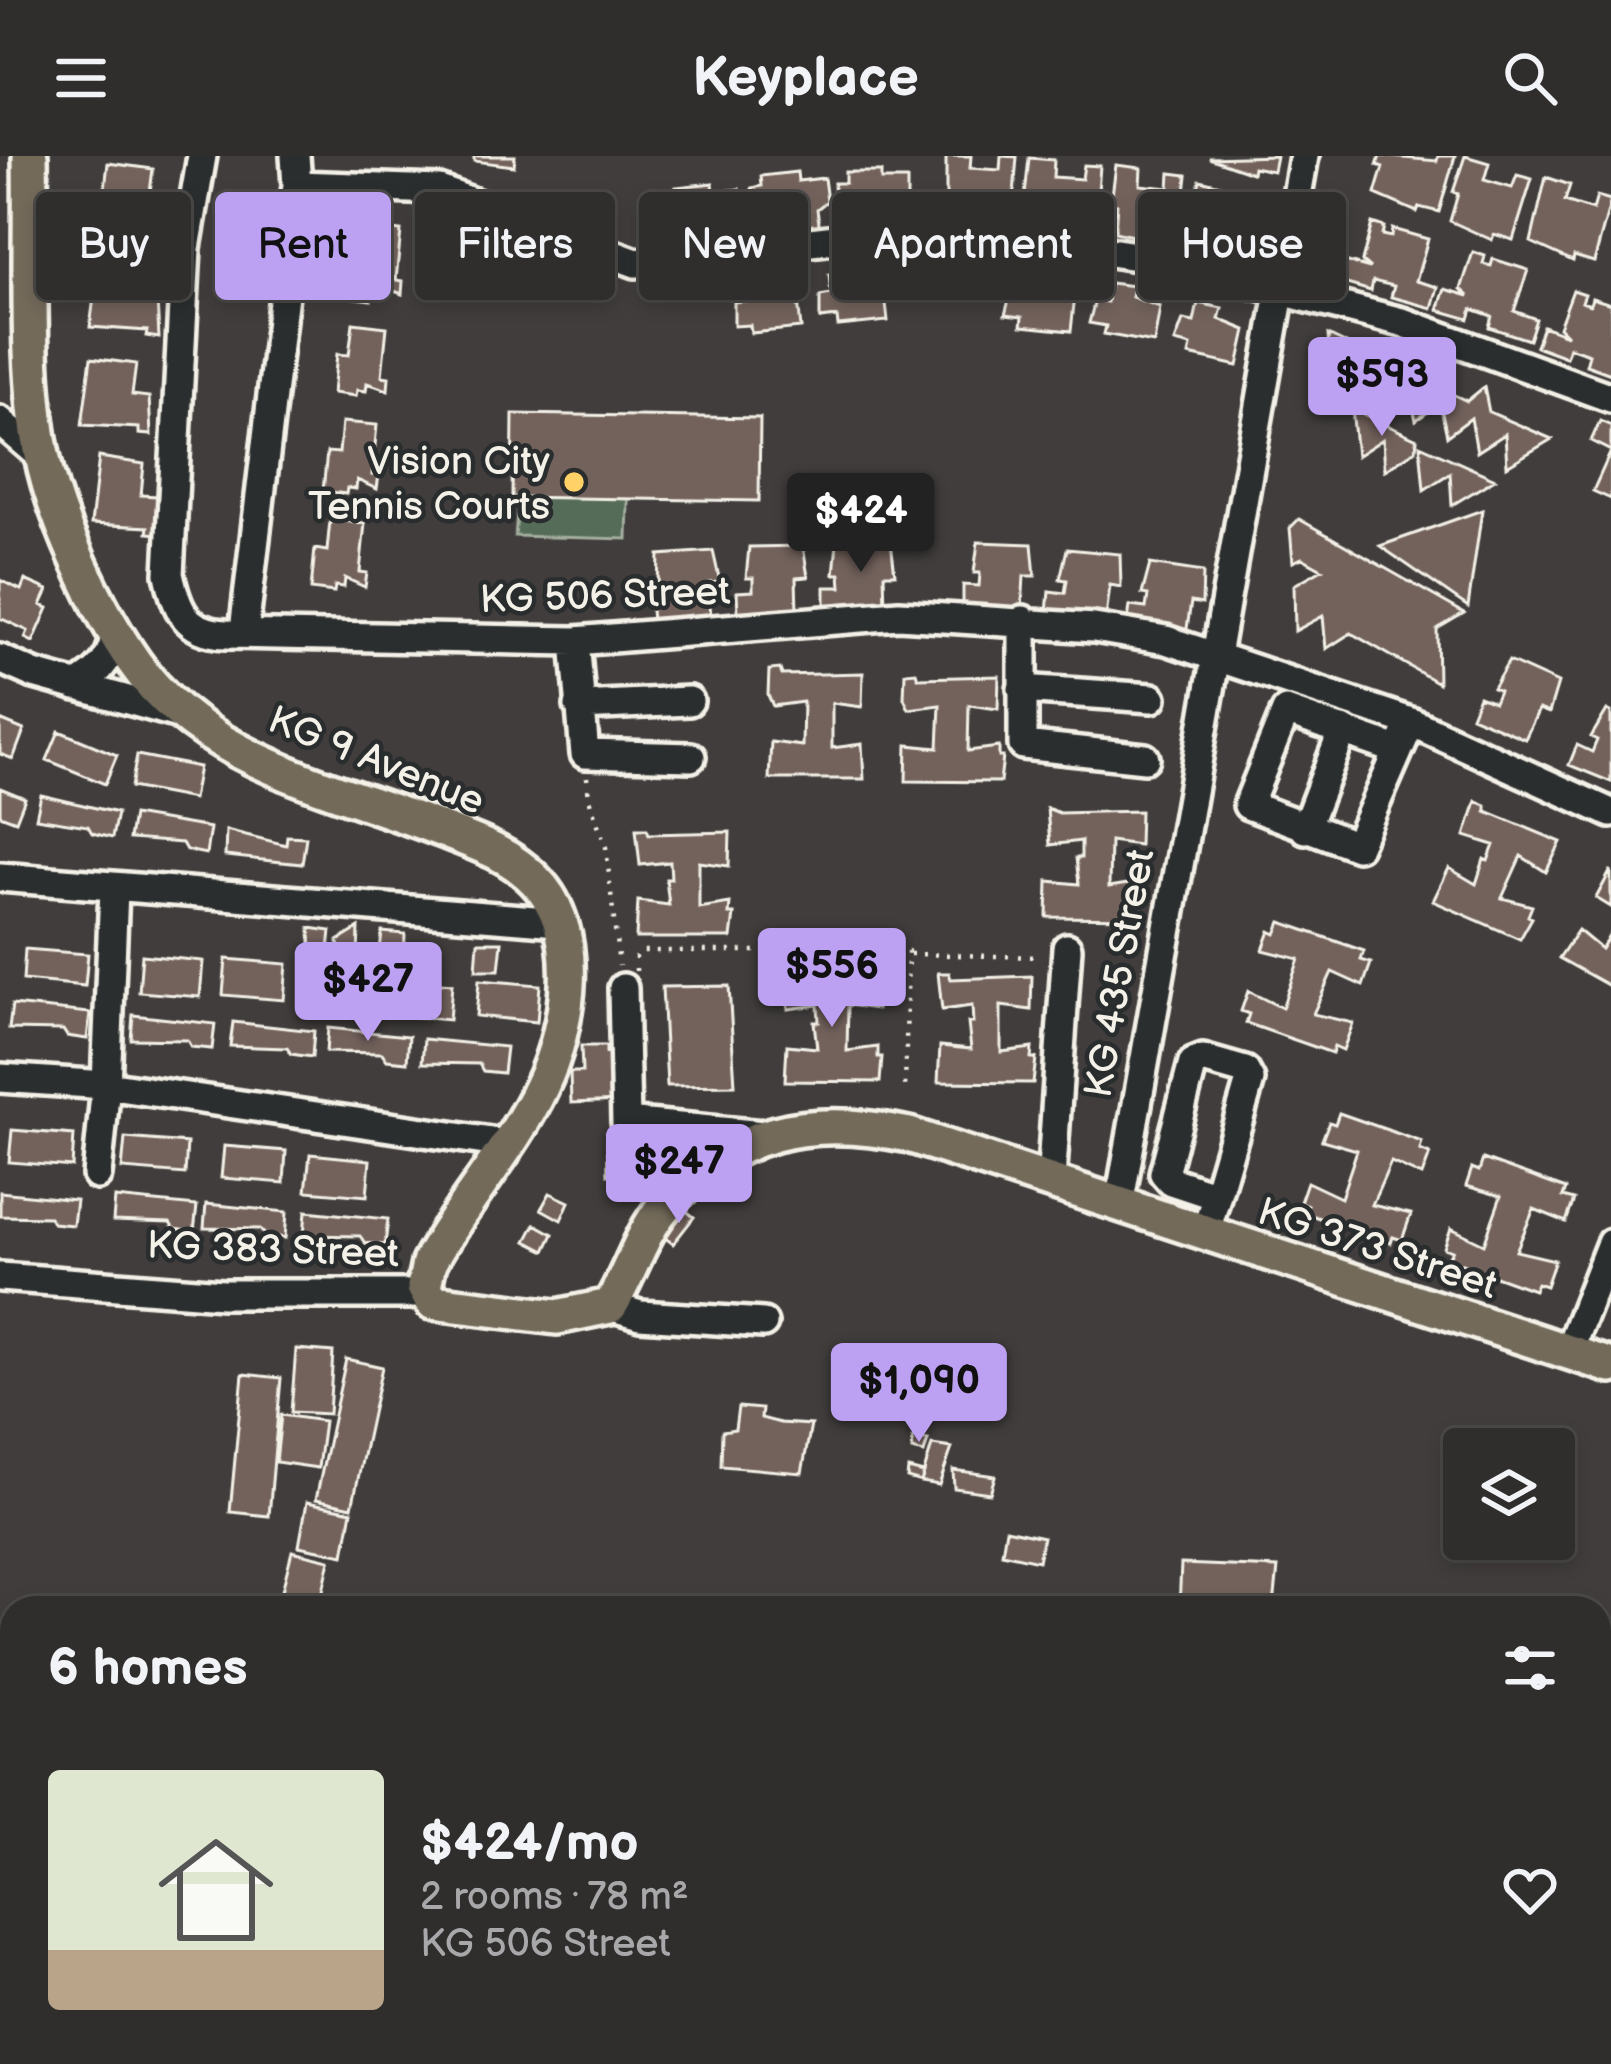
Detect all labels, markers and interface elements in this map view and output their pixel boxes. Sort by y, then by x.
icon: menu [48,45,114,111]
icon: search [1497,45,1563,111]
text: Keyplace [692,46,919,111]
chip: Buy [36,192,191,300]
chip: Rent [215,192,391,300]
chip: Filters [415,192,615,300]
chip: New [639,192,808,300]
chip: Apartment [832,192,1114,300]
chip: House [1138,192,1346,300]
pin: $593 [1311,337,1453,439]
text: $593 [1335,352,1429,399]
place label: Vision City Tennis Courts [308,439,550,531]
marker: Vision City Tennis Courts [561,469,587,495]
pin: $424 [790,473,932,575]
text: $424 [814,488,908,535]
street label: KG 506 Street [479,569,731,624]
street label: KG 9 Avenue [261,697,491,826]
street label: KG 435 Street [1075,846,1165,1101]
pin: $556 [761,928,903,1030]
pin: $427 [297,942,439,1044]
text: $556 [785,943,879,990]
text: $427 [322,957,414,1004]
pin: $247 [608,1124,750,1226]
text: $247 [633,1139,725,1186]
street label: KG 373 Street [1252,1189,1503,1310]
street label: KG 383 Street [146,1223,400,1278]
pin: $1,090 [821,1343,1017,1445]
text: $1,090 [858,1358,980,1405]
map controls [1443,1428,1575,1560]
button: layers [1443,1428,1575,1560]
icon: filters [1497,1635,1563,1701]
text: 6 homes [48,1638,248,1699]
text: $424/mo [420,1813,639,1874]
icon: home [144,1818,288,1962]
icon: heart [1497,1857,1563,1923]
text: 2 rooms · 78 m² [420,1874,689,1921]
text: KG 506 Street [420,1921,670,1968]

